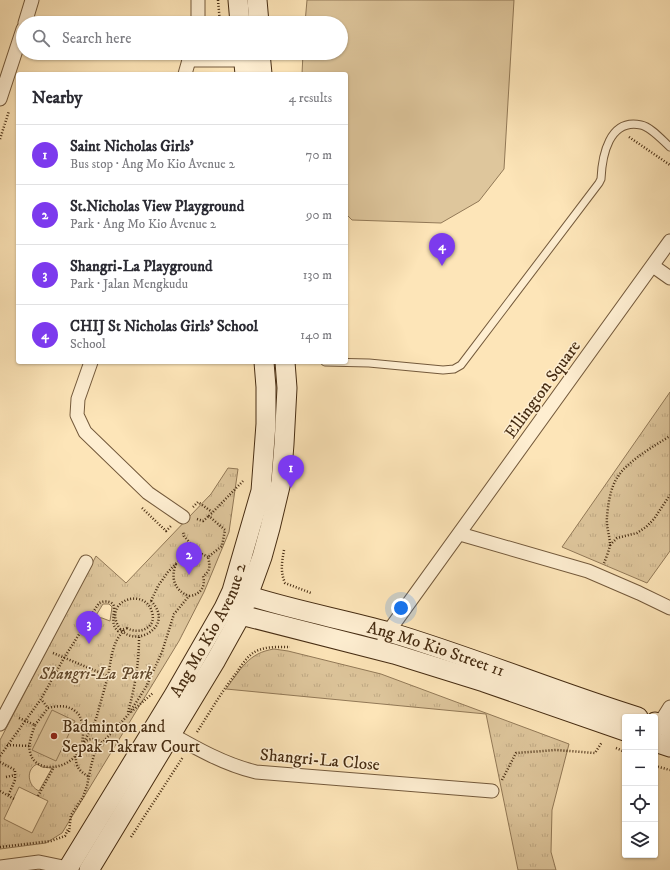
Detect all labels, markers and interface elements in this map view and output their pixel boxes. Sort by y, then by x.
search box [16,16,348,60]
icon: search [30,27,52,49]
text: Search here [62,29,131,48]
text: Nearby [32,87,82,109]
text: 4 results [289,90,332,106]
text: Saint Nicholas Girls' [70,137,194,156]
text: 1 [43,147,47,163]
text: 70 m [306,147,332,163]
text: Bus stop · Ang Mo Kio Avenue 2 [70,156,235,172]
text: St.Nicholas View Playground [70,197,244,216]
text: 2 [42,207,48,223]
text: 90 m [306,207,332,223]
text: Park · Ang Mo Kio Avenue 2 [70,216,216,232]
pin: 4 [429,233,455,266]
text: Shangri-La Playground [70,257,212,276]
text: 3 [43,267,47,283]
text: 130 m [303,267,332,283]
text: Park · Jalan Mengkudu [70,276,188,292]
text: CHIJ St Nicholas Girls' School [70,317,258,336]
text: 4 [41,327,49,343]
text: 140 m [300,327,332,343]
text: School [70,336,106,352]
street label: Ellington Square [500,336,586,443]
pin: 1 [278,455,304,488]
pin: 2 [176,542,202,575]
street label: Ang Mo Kio Avenue 2 [165,560,252,701]
your location [391,598,411,618]
pin: 3 [76,611,102,644]
street label: Ang Mo Kio Street 11 [365,617,508,682]
park label: Shangri-La Park [39,663,153,685]
map controls [622,714,658,858]
button: + [622,714,658,750]
place label: Badminton and Sepak Takraw Court [62,716,201,758]
marker: Badminton and Sepak Takraw Court [49,731,59,741]
street label: Shangri-La Close [259,744,381,776]
button: − [622,750,658,786]
button: locate [622,786,658,822]
button: layers [622,822,658,858]

